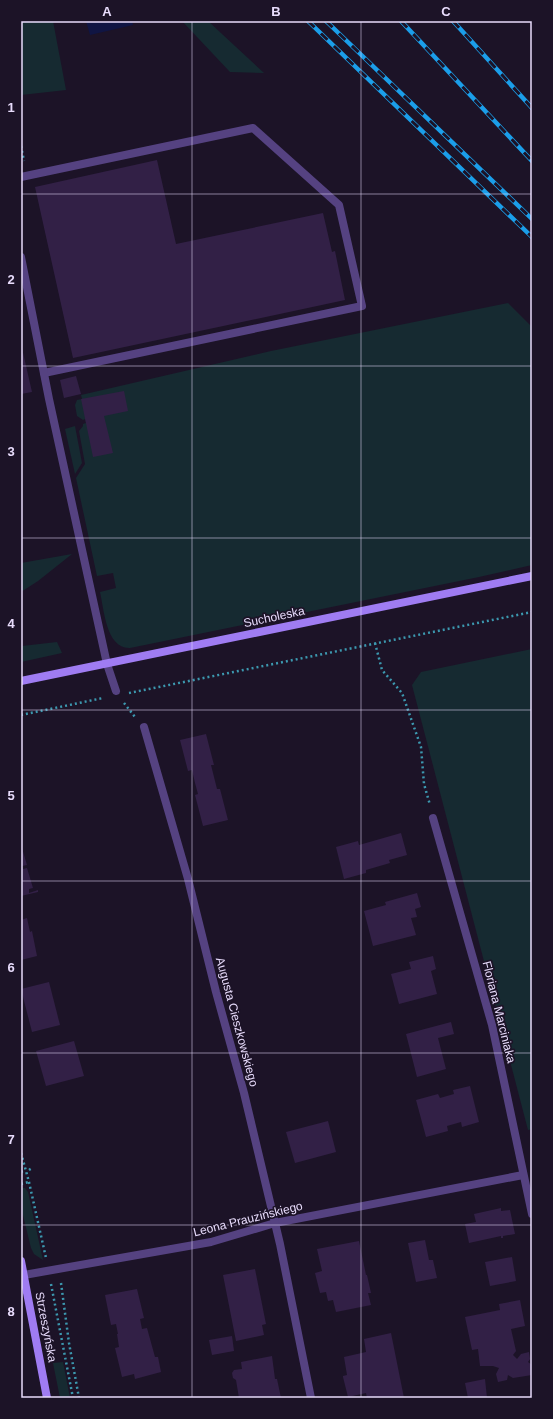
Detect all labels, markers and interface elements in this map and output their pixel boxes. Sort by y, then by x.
text: A [102,4,112,19]
text: B [271,4,281,19]
text: C [441,4,451,19]
text: 1 [7,100,15,115]
text: 2 [7,272,15,287]
text: 3 [7,444,15,459]
street label: Sucholeska [242,604,306,630]
text: 4 [7,616,15,631]
text: 5 [7,788,15,803]
street label: Augusta Cieszkowskiego [213,956,261,1089]
text: 6 [7,960,15,975]
street label: Floriana Marciniaka [480,960,519,1065]
text: 7 [7,1132,15,1147]
street label: Leona Prauzińskiego [192,1199,304,1239]
street label: Strzeszyńska [32,1291,60,1364]
text: 8 [7,1304,15,1319]

